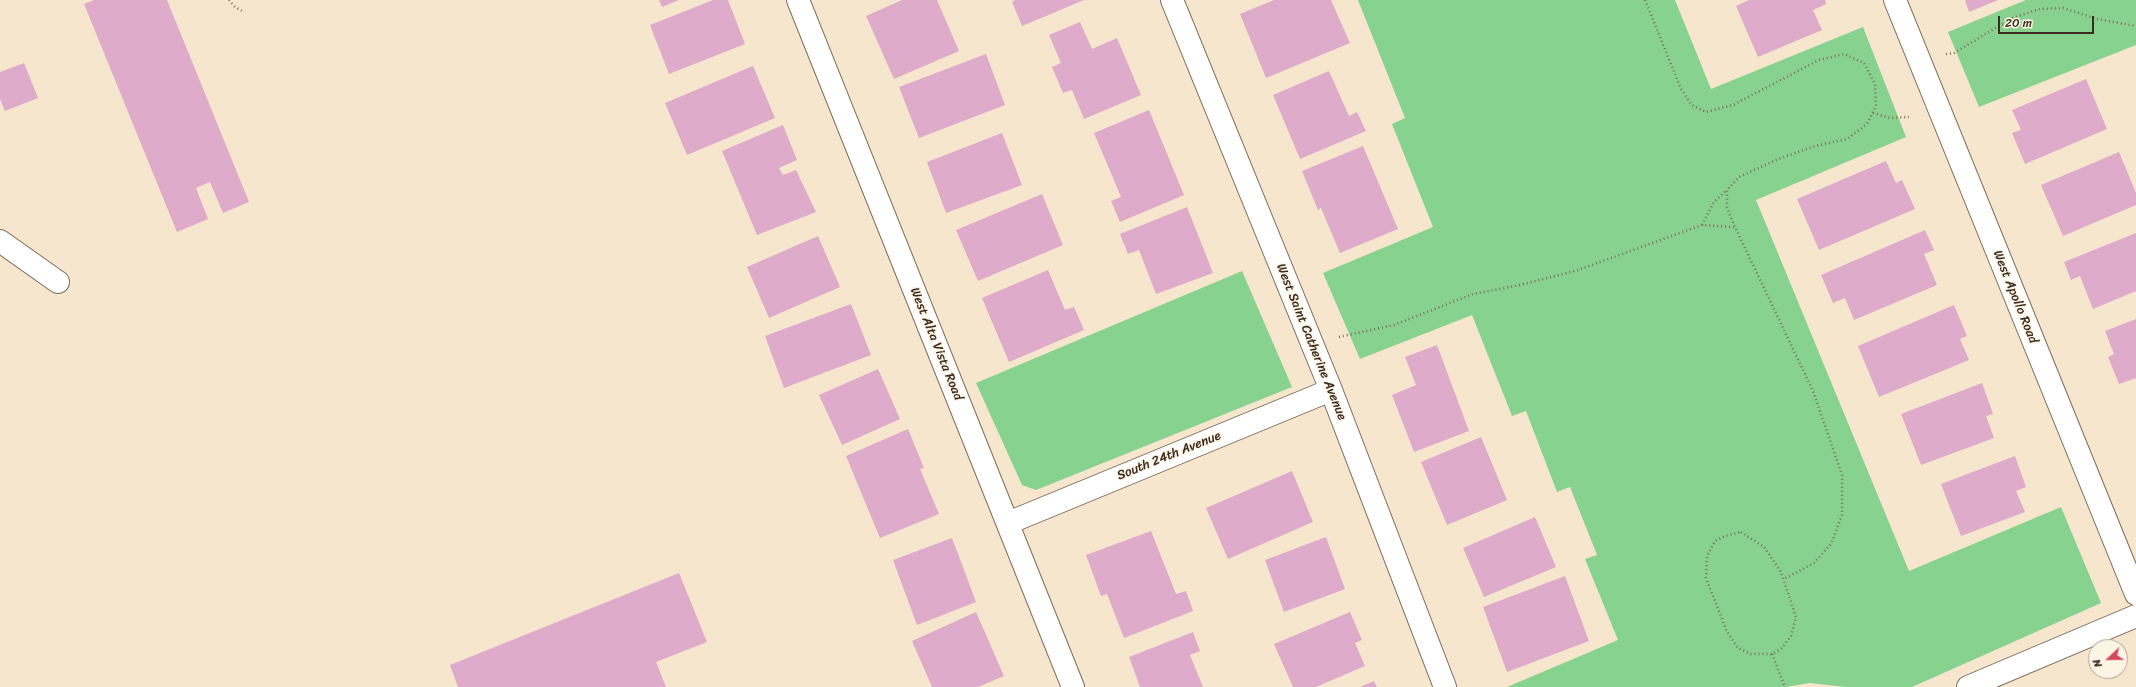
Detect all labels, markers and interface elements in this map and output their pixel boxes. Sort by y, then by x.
scale bar [2000,8,2096,34]
text: 20 m [2005,12,2032,34]
street label: West Apollo Road [1989,248,2041,346]
street label: West Saint Catherine Avenue [1272,261,1350,423]
street label: West Alta Vista Road [906,285,966,403]
street label: South 24th Avenue [1115,428,1223,484]
north arrow [2088,639,2128,679]
text: N [2087,656,2108,670]

